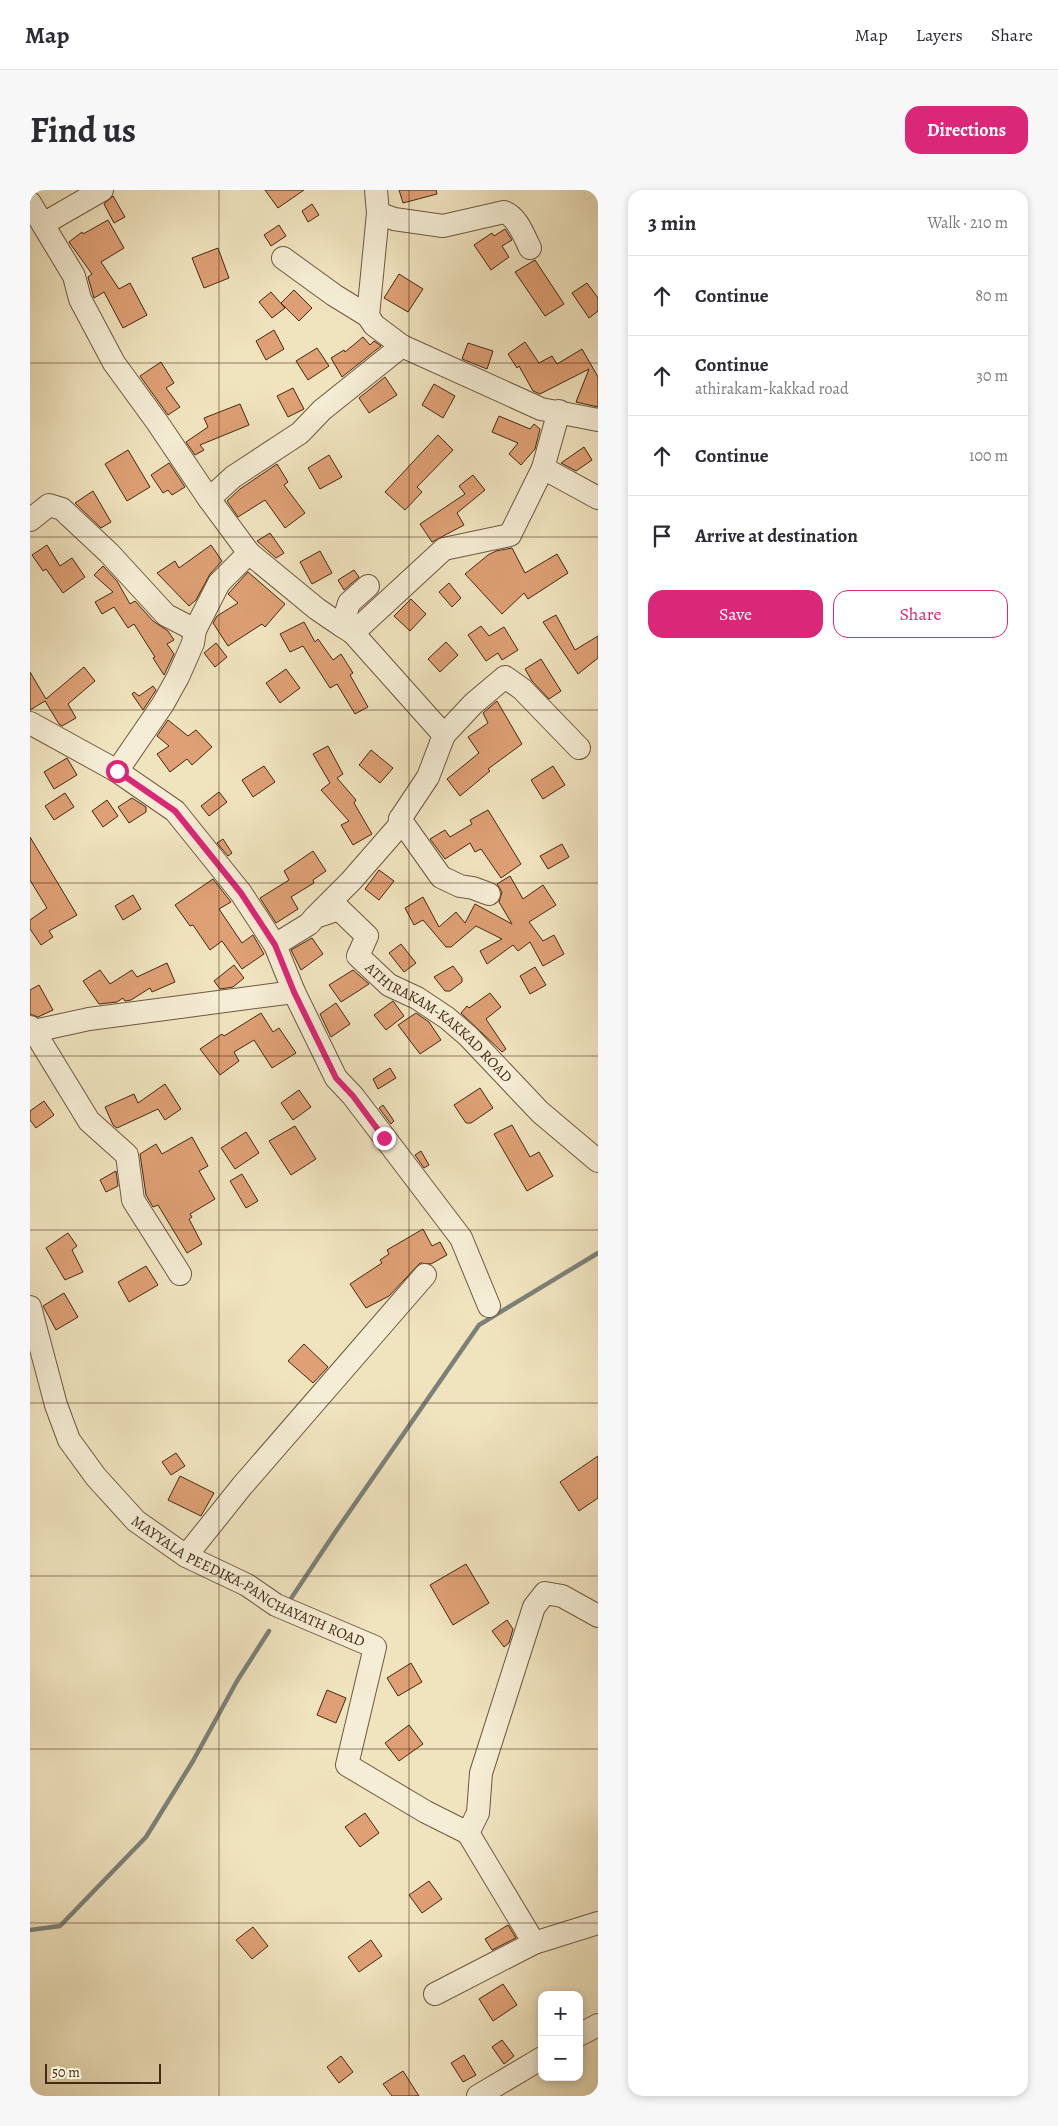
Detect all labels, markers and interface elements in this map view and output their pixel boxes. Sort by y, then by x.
text: Map [25,19,69,51]
text: Map [855,23,888,47]
text: Layers [916,23,963,47]
text: Share [991,23,1033,47]
text: Find us [30,106,136,154]
button: Directions [905,106,1028,154]
text: 3 min [648,209,696,237]
text: Walk · 210 m [927,212,1008,234]
icon: ahead [648,282,676,310]
text: Continue [695,283,769,309]
text: 80 m [975,285,1008,307]
text: Continue [695,352,769,378]
icon: ahead [648,362,676,390]
text: 30 m [976,365,1008,387]
text: athirakam-kakkad road [695,378,849,400]
icon: ahead [648,442,676,470]
text: Continue [695,443,769,469]
text: 100 m [969,445,1008,467]
icon: arrive [648,522,676,550]
text: Arrive at destination [695,523,858,549]
button: Save [648,590,823,638]
button: Share [833,590,1008,638]
route start [106,760,129,783]
street label: ATHIRAKAM-KAKKAD ROAD [360,957,517,1087]
route end [373,1127,396,1150]
street label: MAYYALA PEEDIKA-PANCHAYATH ROAD [127,1511,368,1652]
map controls [538,1991,583,2081]
button: + [538,1991,583,2036]
button: − [538,2036,583,2081]
scale bar [45,2061,161,2084]
text: 50 m [52,2063,80,2082]

